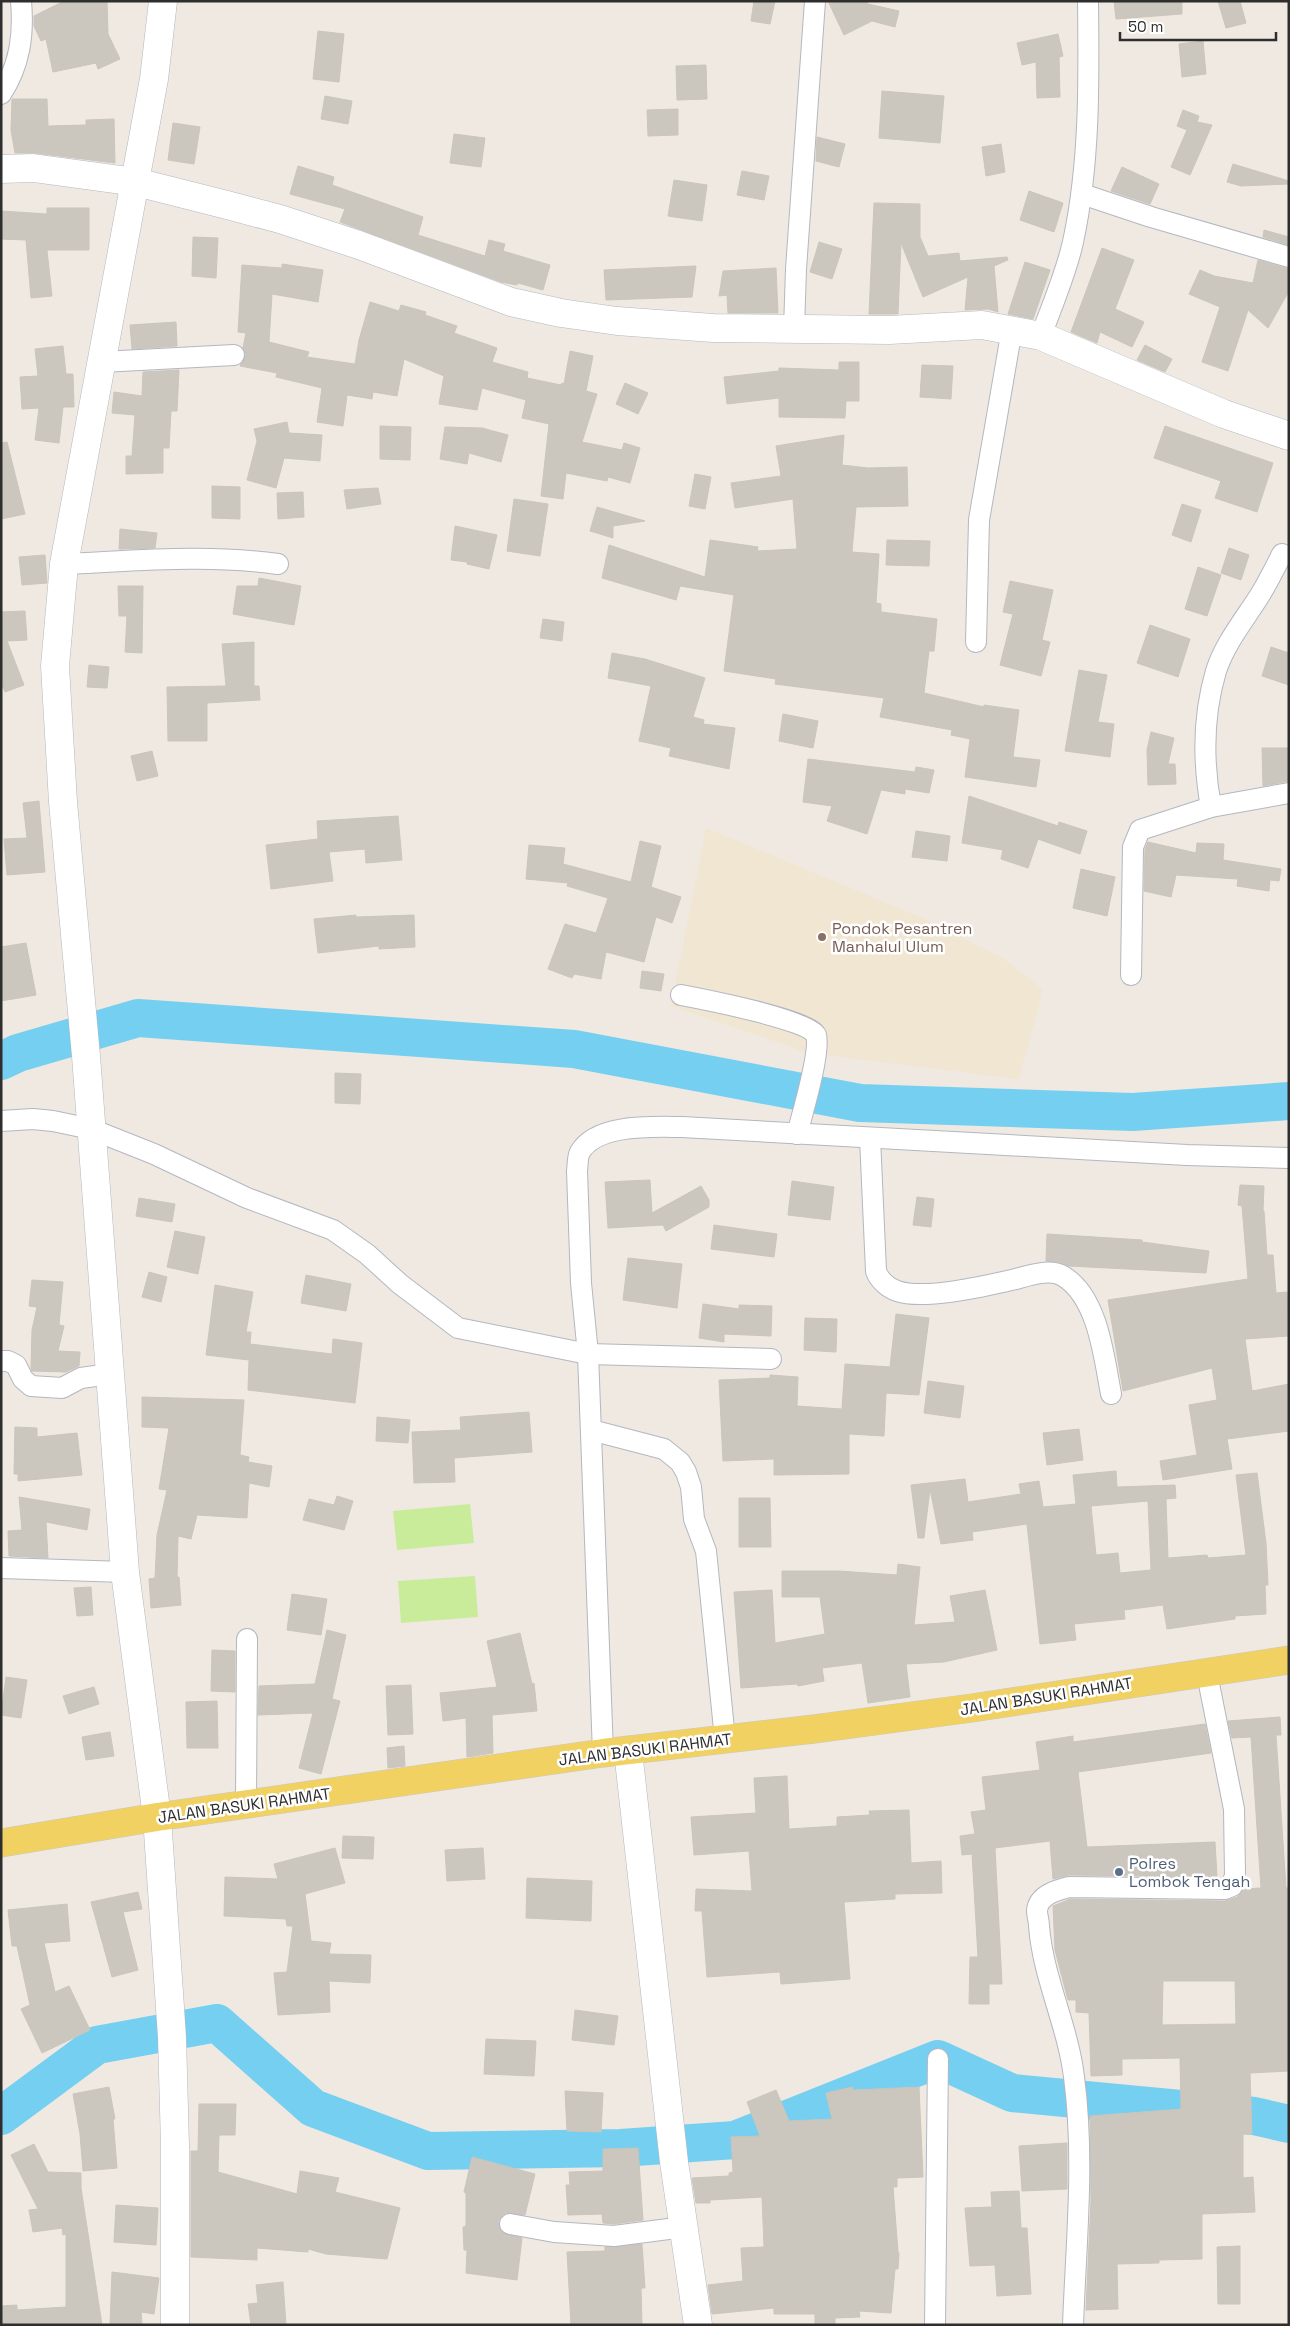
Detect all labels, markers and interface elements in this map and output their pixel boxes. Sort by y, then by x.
scale bar [1120,10,1276,42]
text: 50 m [1128,17,1163,36]
place label: Pondok Pesantren Manhalul Ulum [832,918,972,957]
marker: Pondok Pesantren Manhalul Ulum [816,931,828,943]
street label: JALAN BASUKI RAHMAT [958,1672,1134,1720]
street label: JALAN BASUKI RAHMAT [557,1728,733,1771]
street label: JALAN BASUKI RAHMAT [156,1783,332,1828]
place label: Polres Lombok Tengah [1129,1853,1250,1892]
marker: Polres Lombok Tengah [1113,1866,1125,1878]

